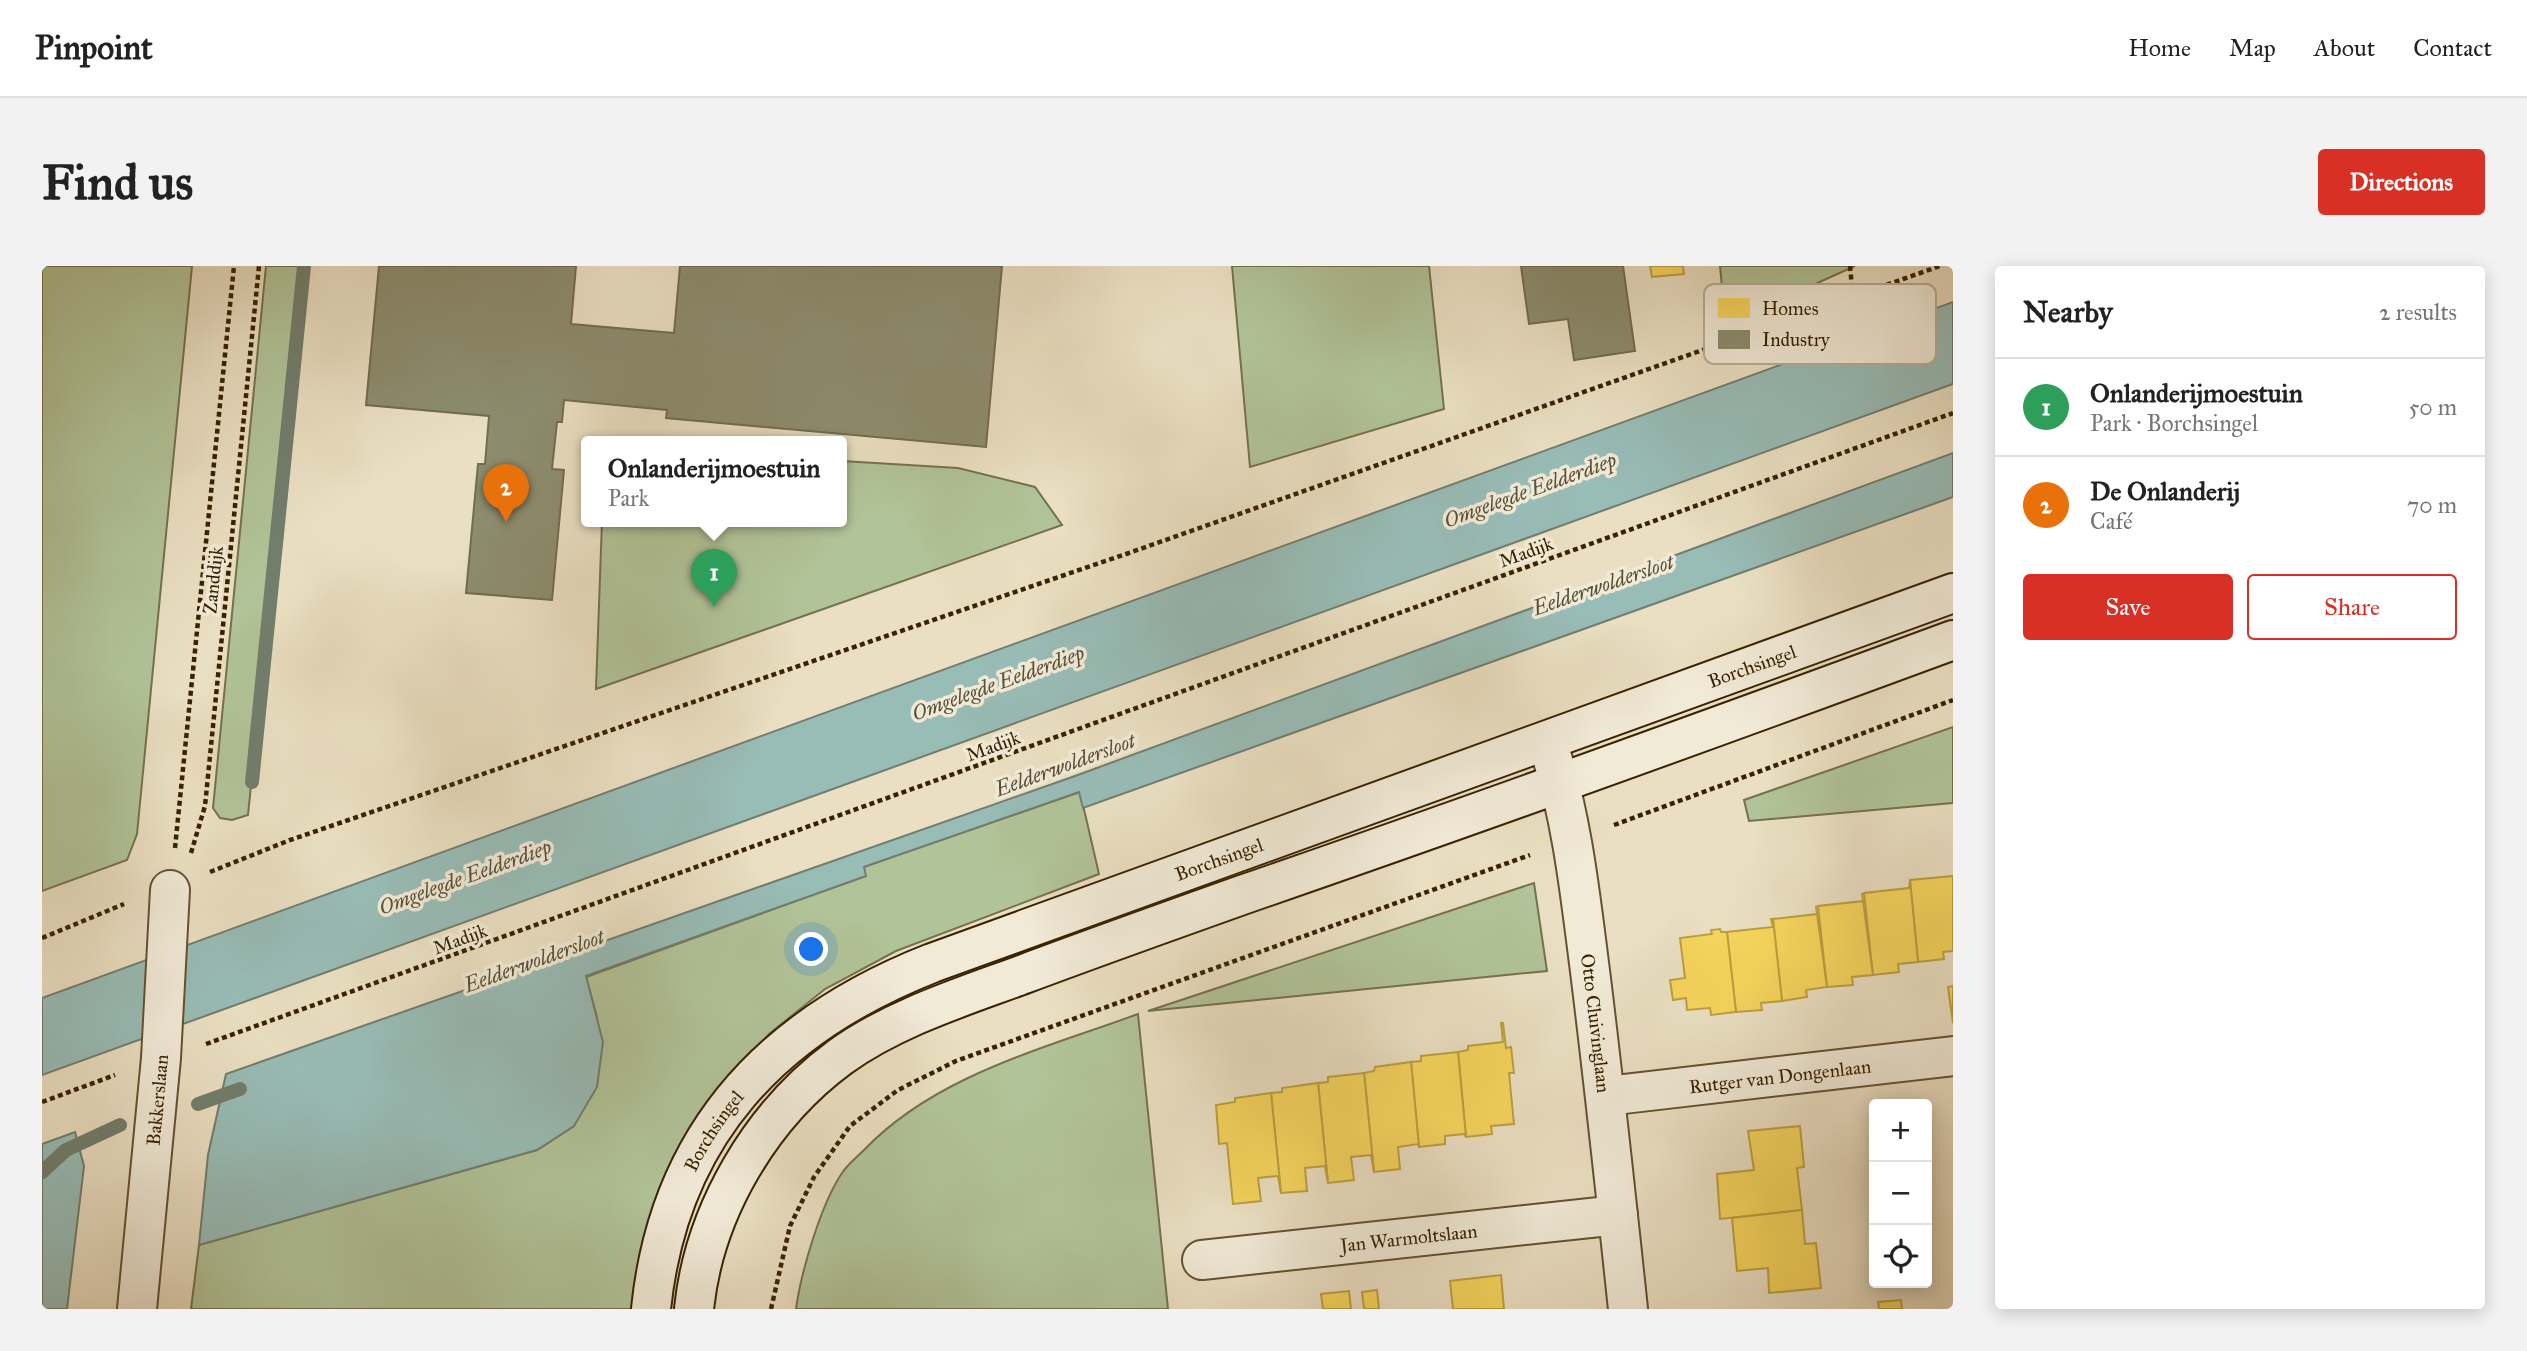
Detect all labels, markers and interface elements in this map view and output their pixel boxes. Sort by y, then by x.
text: Pinpoint [35,28,153,68]
text: Home [2128,33,2191,63]
text: Map [2229,33,2276,63]
text: About [2314,33,2375,63]
text: Contact [2413,33,2492,63]
button: Directions [2318,149,2485,215]
text: Find us [42,153,193,212]
legend [1704,284,1936,364]
text: Nearby [2023,294,2113,330]
text: Homes [1762,297,1819,320]
text: 2 results [2379,298,2457,326]
text: Industry [1762,328,1831,351]
text: Onlanderijmoestuin [2090,377,2303,409]
text: 1 [2041,393,2051,421]
text: 50 m [2409,393,2457,421]
text: Park · Borchsingel [2090,409,2258,437]
popup [581,436,847,527]
water label: Omgelegde Eelderdiep [1440,447,1620,533]
text: Onlanderijmoestuin [608,452,820,484]
pin: 2 [483,464,529,522]
text: De Onlanderij [2090,475,2240,507]
text: Park [608,484,649,512]
text: 2 [2040,491,2052,519]
text: 70 m [2407,491,2457,519]
text: Café [2090,507,2133,535]
street label: Madijk [1496,532,1556,572]
street label: Zanddijk [198,545,228,615]
water label: Eelderwoldersloot [1528,548,1678,622]
pin: 1 [691,549,737,607]
button: Save [2023,574,2233,640]
button: Share [2247,574,2457,640]
street label: Borchsingel [1705,639,1800,692]
water label: Omgelegde Eelderdiep [908,640,1088,726]
street label: Madijk [963,726,1023,766]
water label: Eelderwoldersloot [990,727,1140,803]
street label: Borchsingel [1172,832,1267,886]
water label: Omgelegde Eelderdiep [375,834,555,920]
street label: Madijk [430,919,490,959]
water label: Eelderwoldersloot [459,923,609,999]
your location [794,932,828,966]
street label: Otto Cluivinglaan [1576,952,1616,1094]
street label: Bakkerslaan [141,1053,173,1147]
street label: Rutger van Dongenlaan [1688,1054,1872,1098]
street label: Borchsingel [679,1085,749,1175]
map controls [1869,1099,1932,1288]
button: + [1869,1099,1932,1162]
button: − [1869,1162,1932,1225]
street label: Jan Warmoltslaan [1337,1219,1478,1258]
button: locate [1869,1225,1932,1288]

